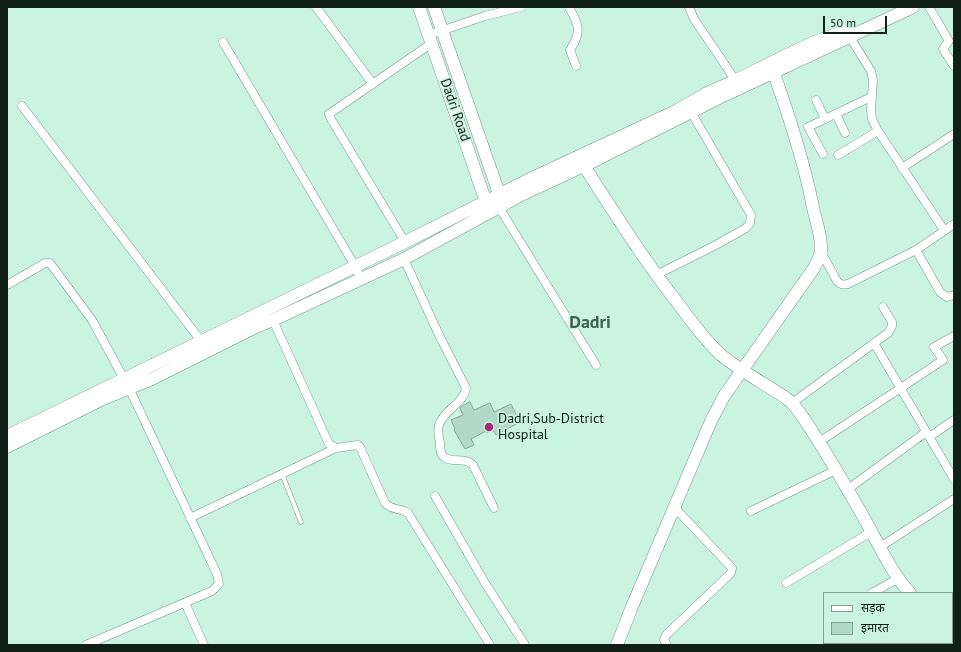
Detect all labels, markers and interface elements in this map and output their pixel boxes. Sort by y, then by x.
scale bar [825,8,889,34]
text: 50 m [830,15,856,30]
street label: Dadri Road [436,76,474,144]
district label: Dadri [569,312,611,334]
place label: Dadri,Sub-District Hospital [498,411,604,444]
marker: Dadri,Sub-District Hospital [483,421,495,433]
legend [823,592,953,644]
text: सड़क [861,600,885,615]
text: इमारत [861,620,889,635]

